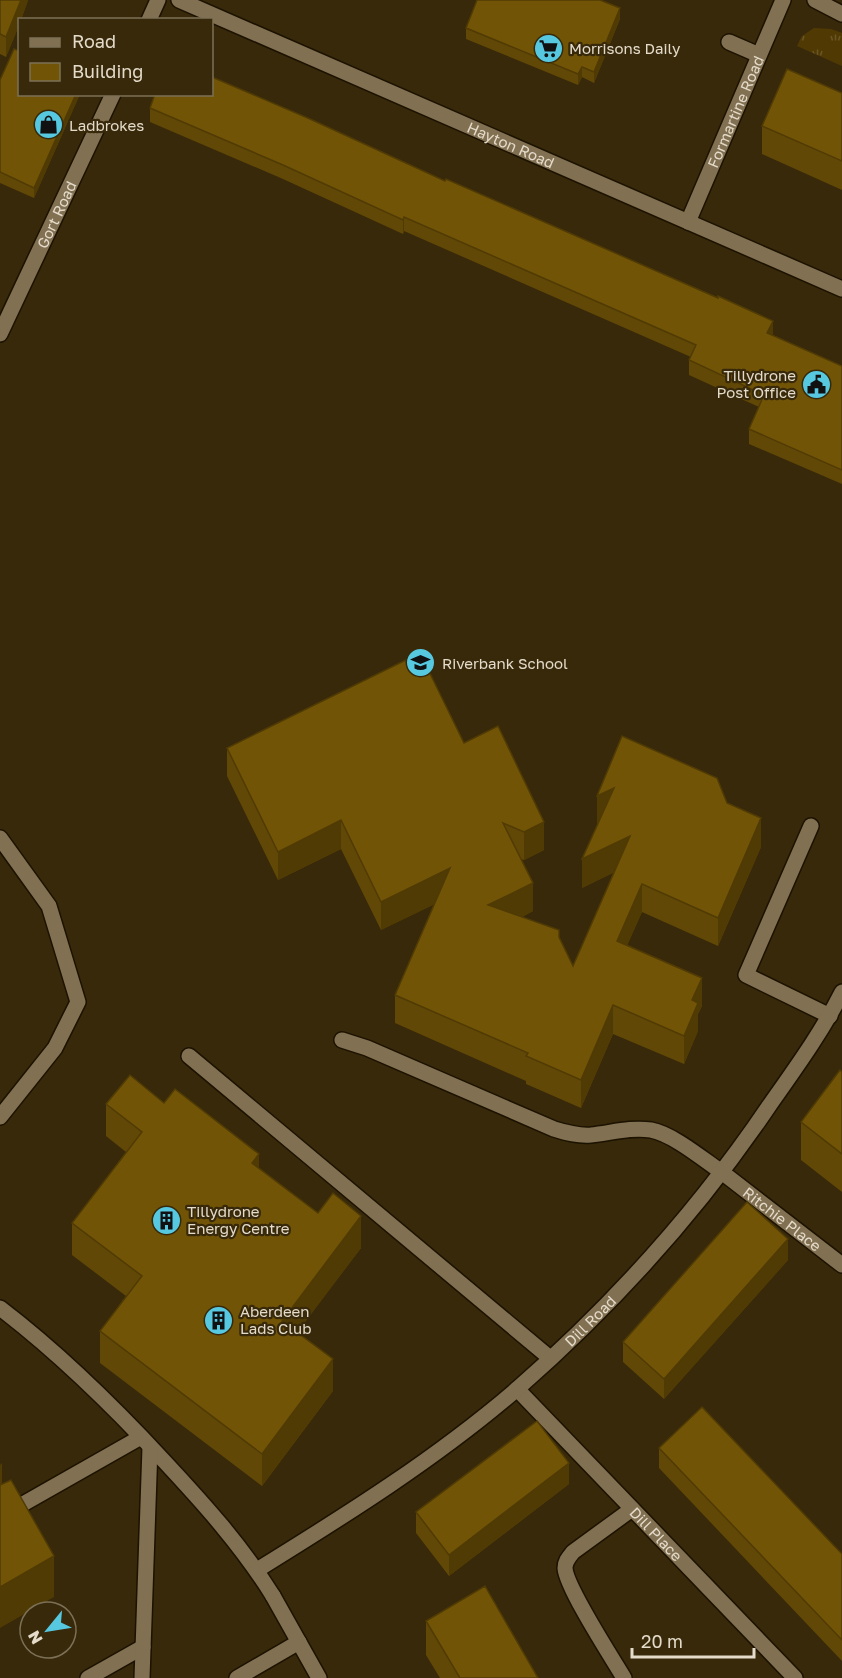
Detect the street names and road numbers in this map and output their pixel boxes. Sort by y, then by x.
street label: Formartine Road [703,53,767,170]
street label: Hayton Road [464,118,557,172]
street label: Gort Road [33,178,80,251]
street label: Ritchie Place [740,1183,825,1255]
street label: Dill Road [561,1292,619,1350]
street label: Dill Place [626,1503,687,1565]

